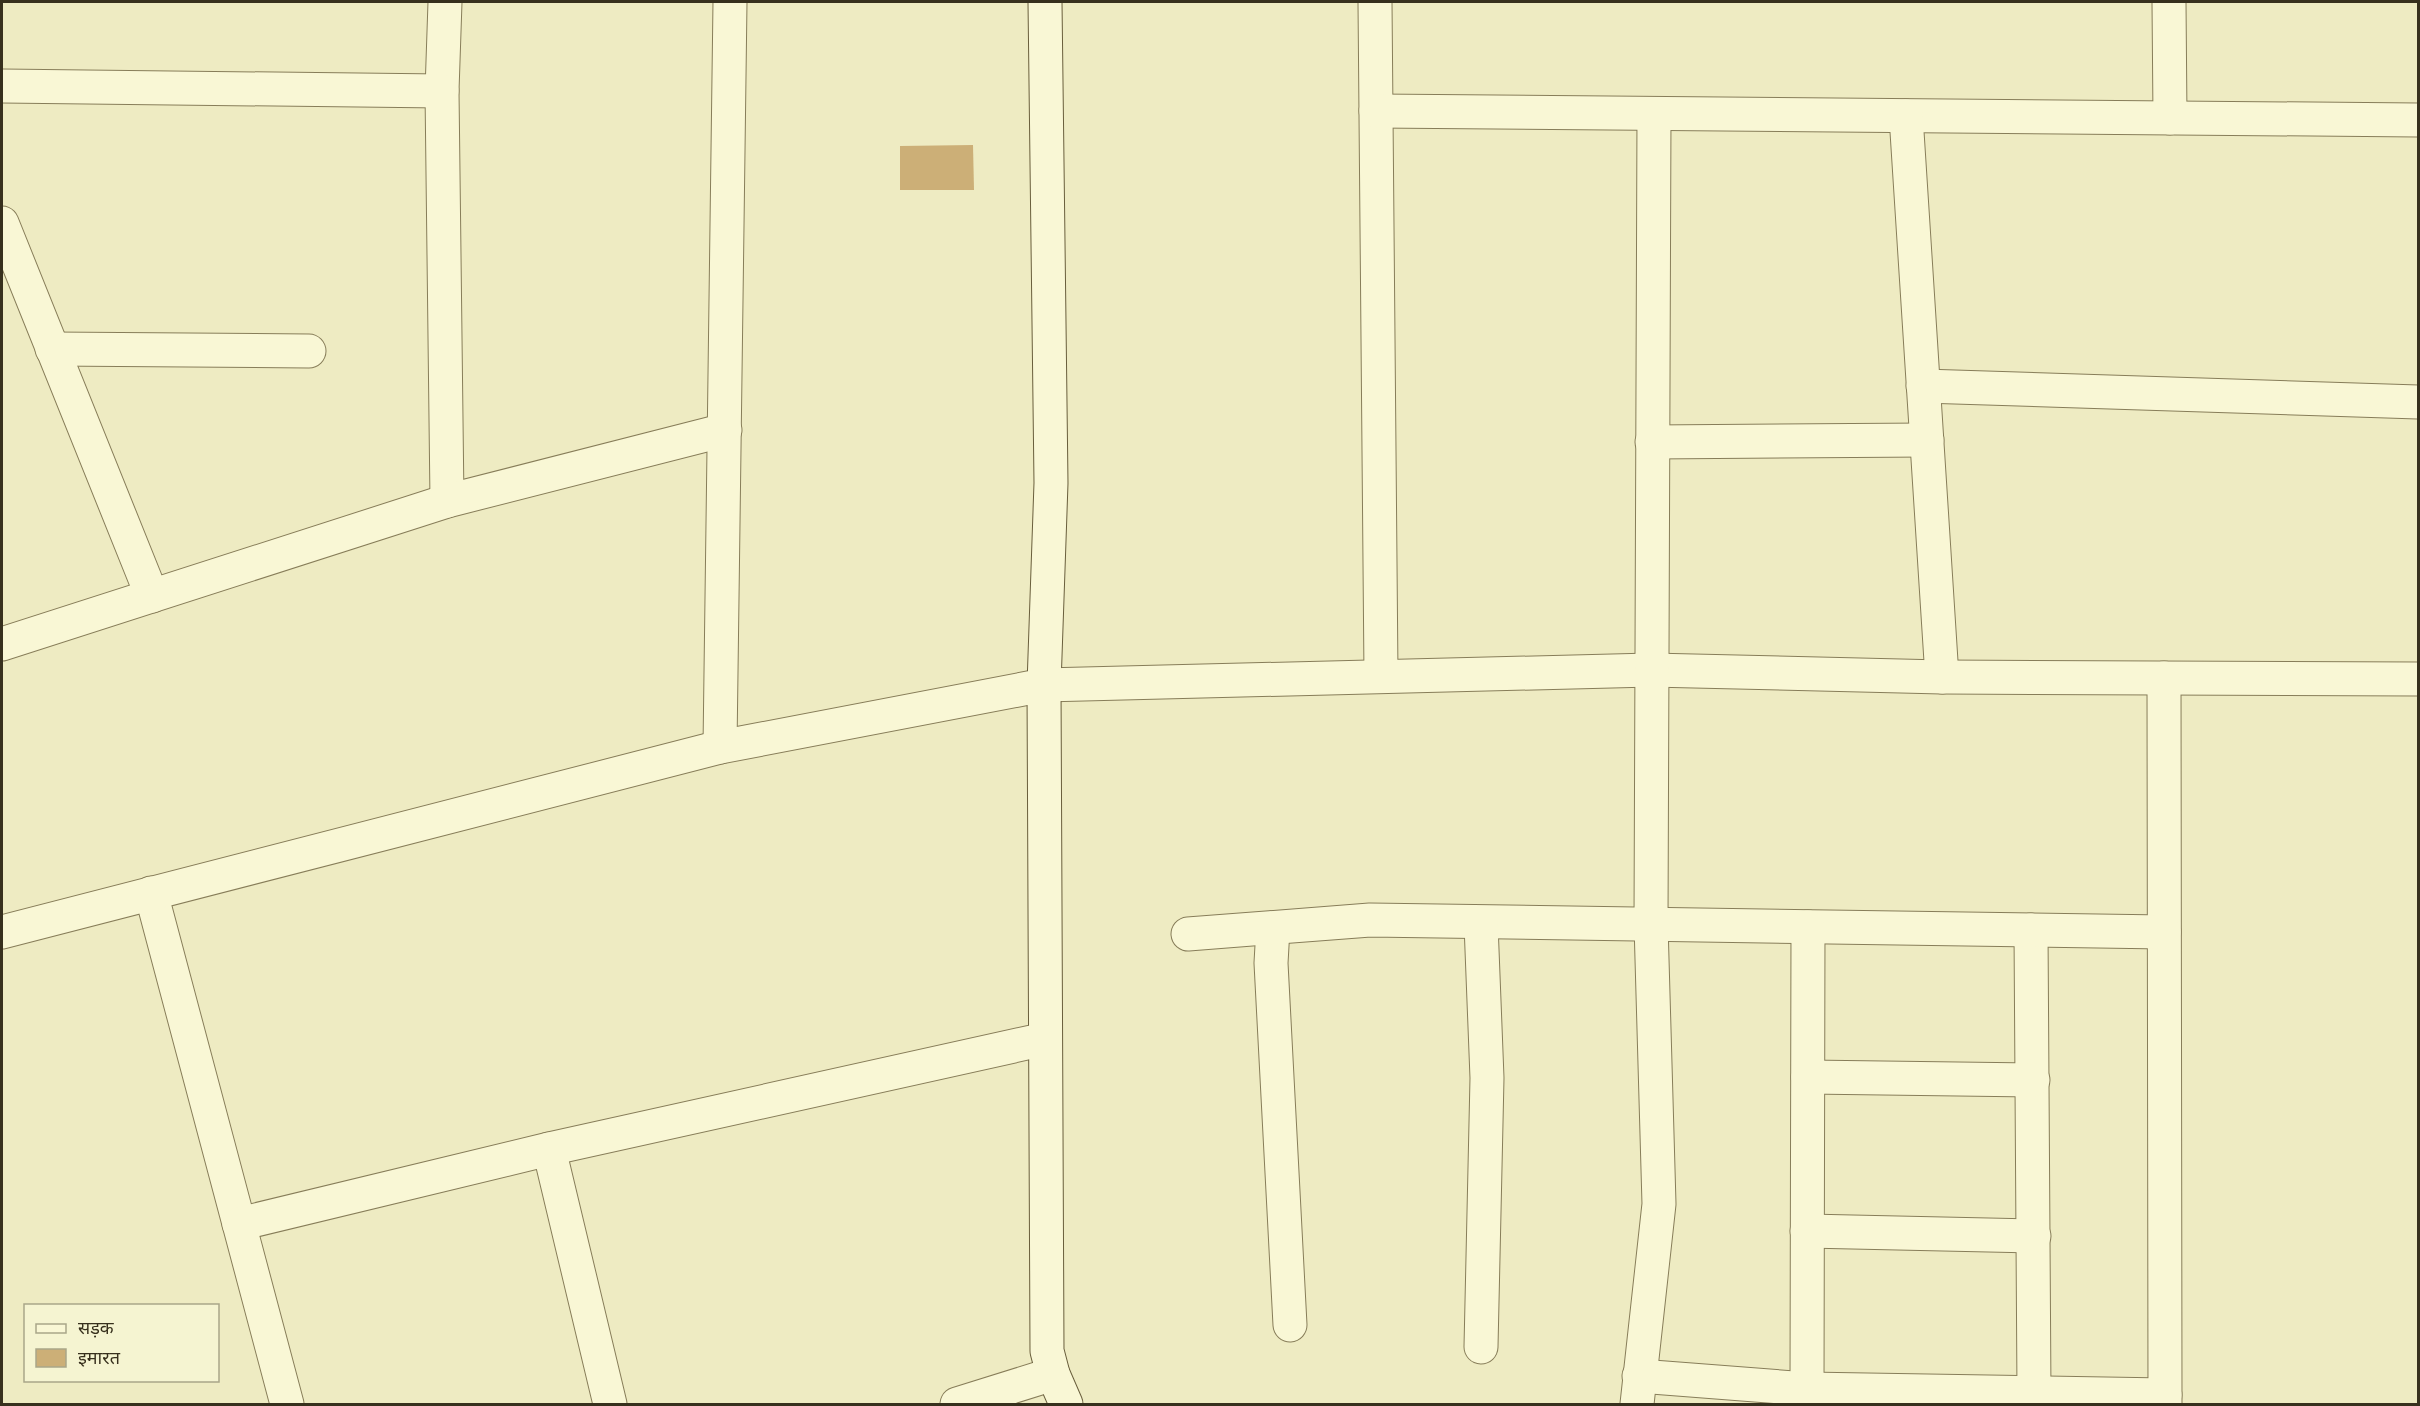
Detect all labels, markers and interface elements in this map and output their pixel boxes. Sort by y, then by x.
legend [24,1304,219,1382]
text: सड़क [78,1317,115,1338]
text: इमारत [78,1347,121,1368]

